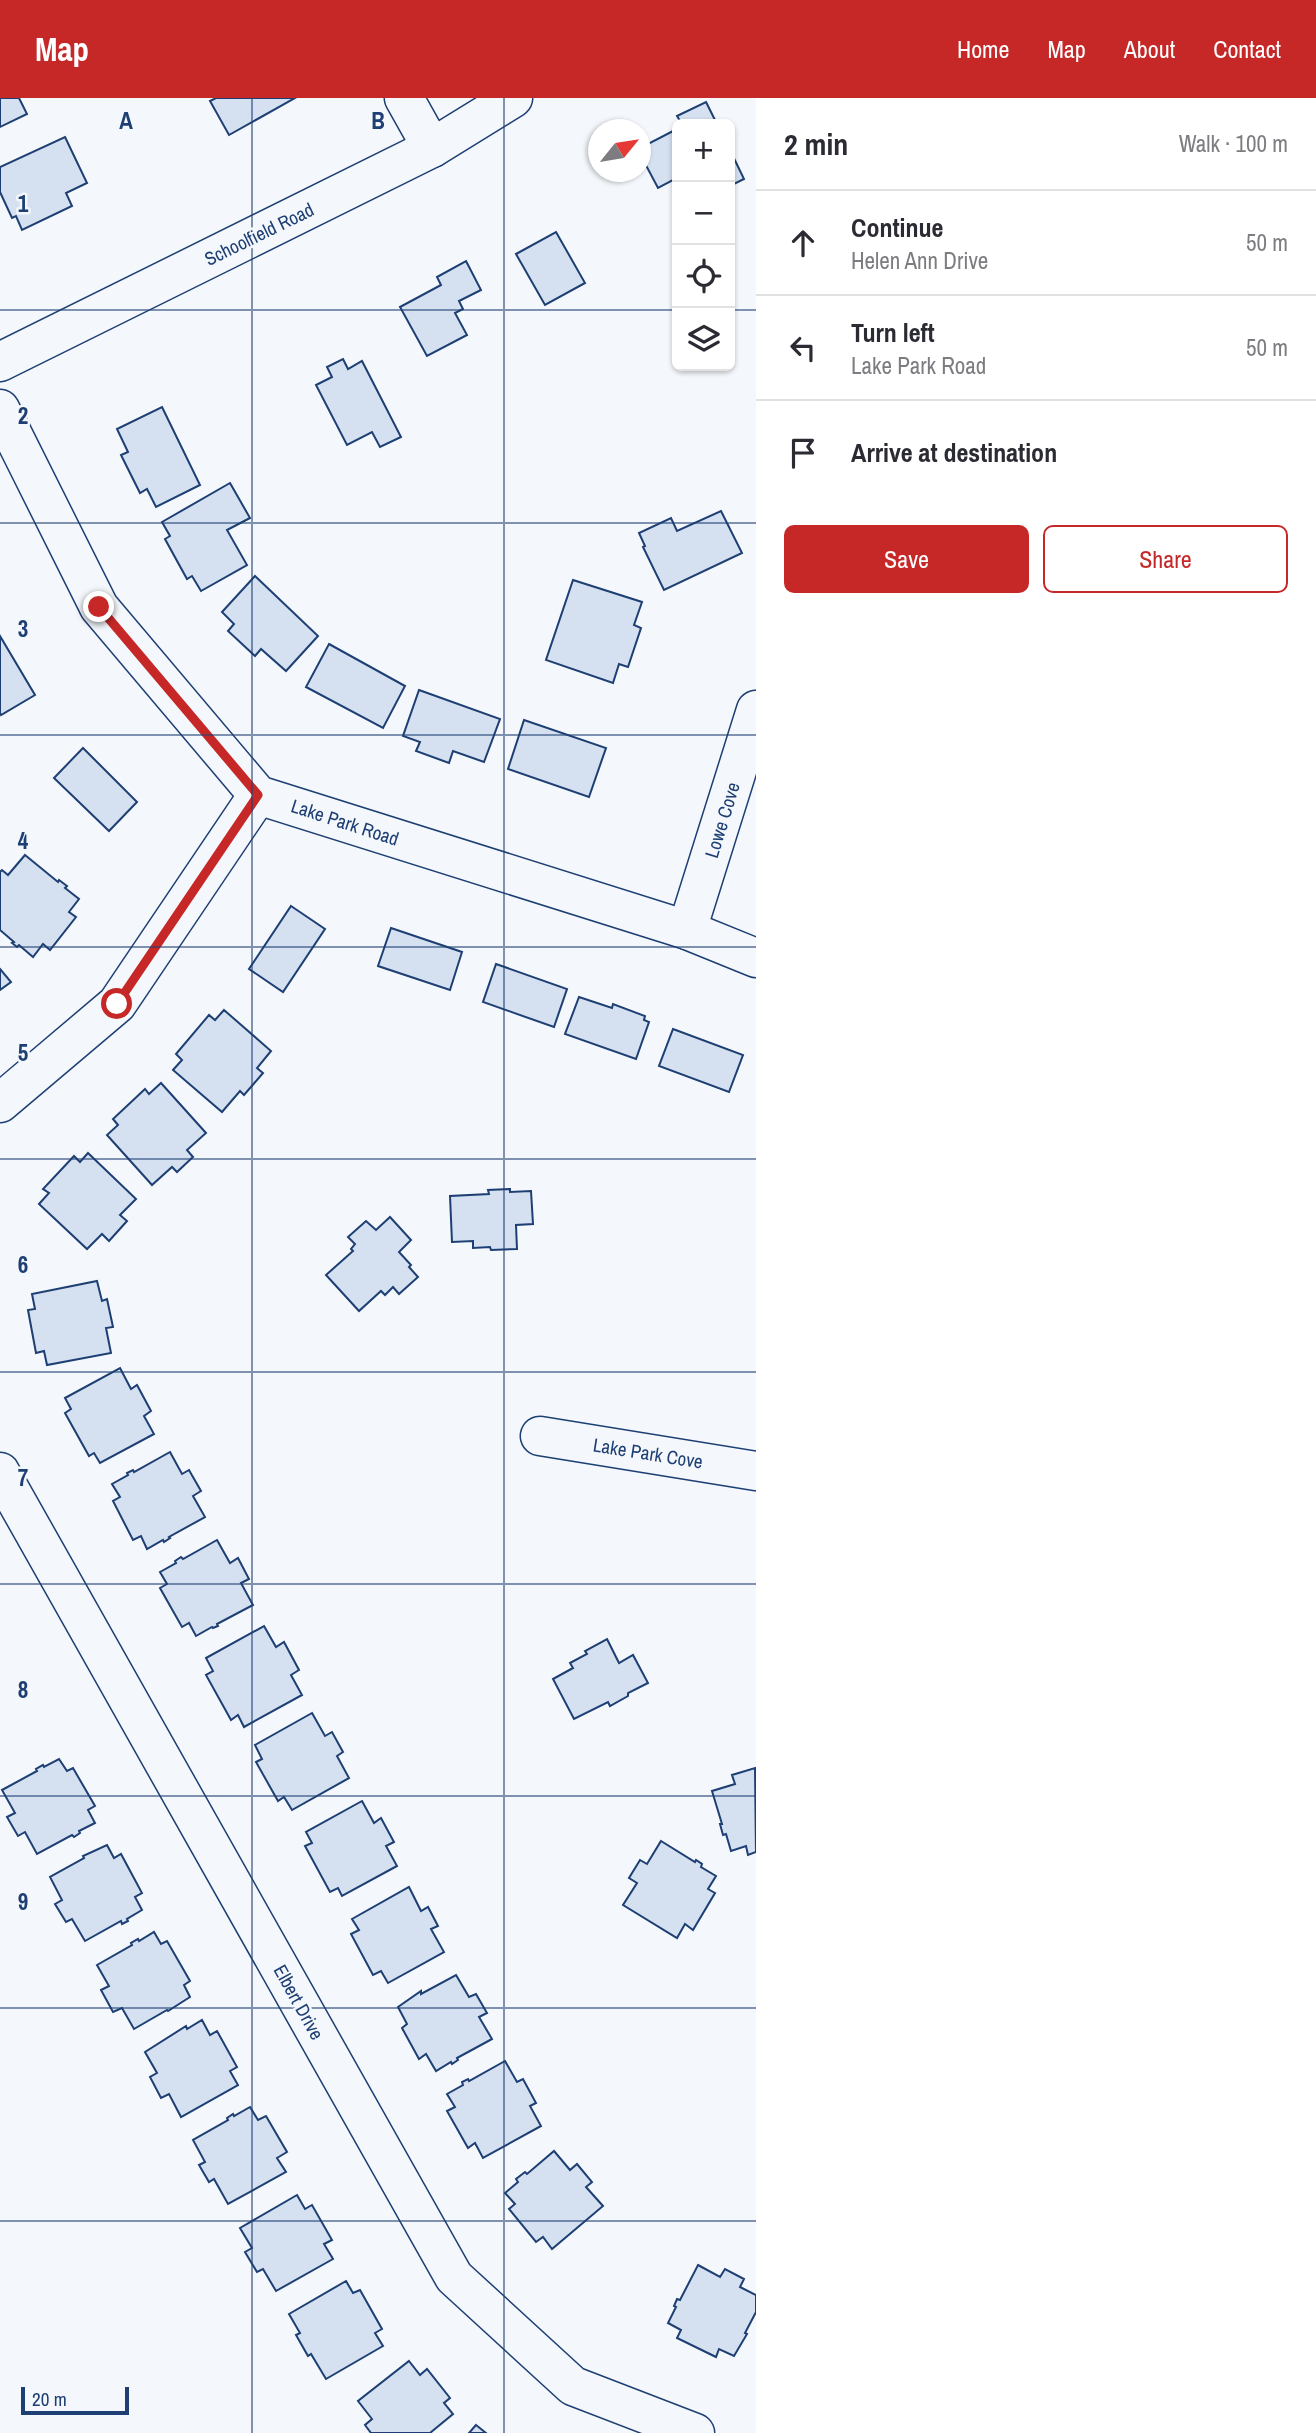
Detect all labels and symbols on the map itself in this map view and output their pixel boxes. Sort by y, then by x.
text: A [119,105,133,136]
text: B [371,105,385,136]
north arrow [588,119,651,182]
text: 1 [18,188,29,219]
street label: Schoolfield Road [200,196,318,272]
text: 2 [18,400,28,431]
route end [83,591,114,622]
text: 3 [18,613,28,644]
street label: Lowe Cove [698,779,746,861]
street label: Lake Park Road [288,792,402,852]
text: 4 [18,825,29,856]
route start [101,988,132,1019]
text: 5 [18,1037,28,1068]
text: 6 [18,1249,28,1280]
street label: Lake Park Cove [591,1431,705,1475]
text: 7 [18,1462,28,1493]
text: 8 [18,1674,28,1705]
text: 9 [18,1886,28,1917]
street label: Elbert Drive [268,1960,330,2044]
scale bar [21,2384,130,2416]

